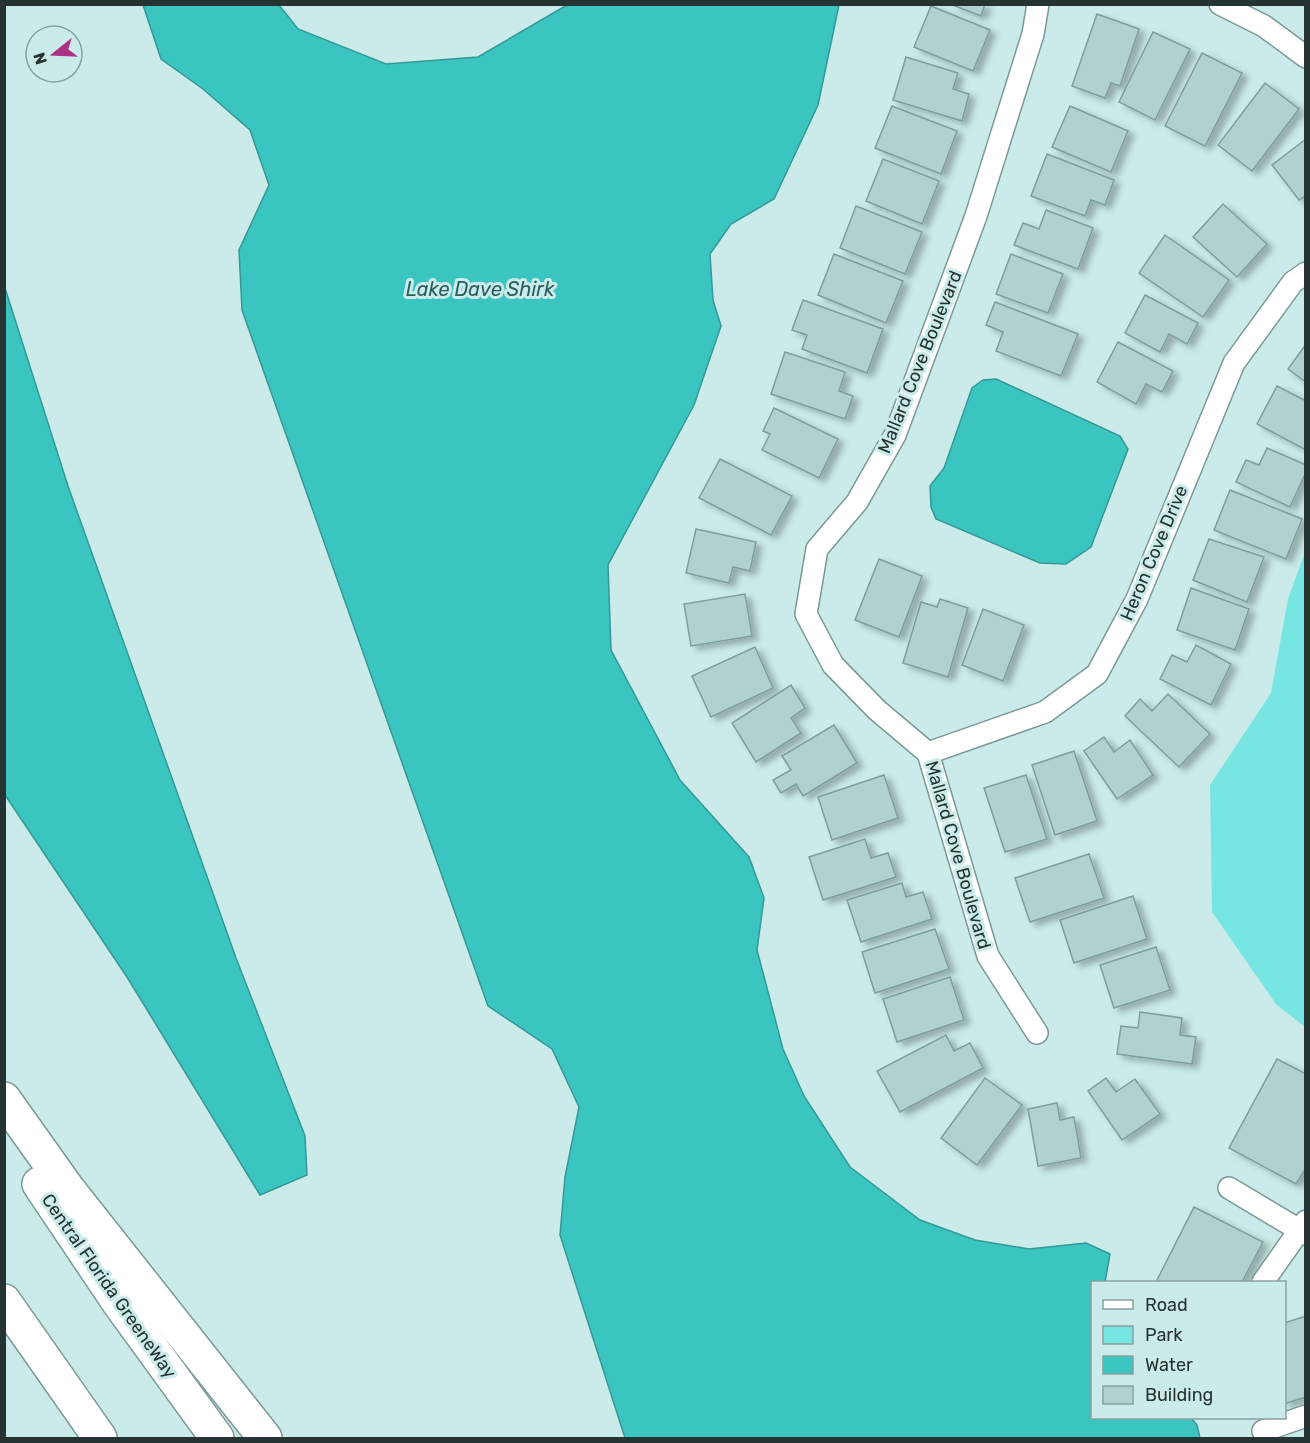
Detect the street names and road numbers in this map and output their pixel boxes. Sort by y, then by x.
street label: Mallard Cove Boulevard [873,267,967,457]
street label: Heron Cove Drive [1116,482,1192,624]
street label: Mallard Cove Boulevard [921,758,995,952]
street label: Central Florida GreeneWay [37,1189,181,1383]

